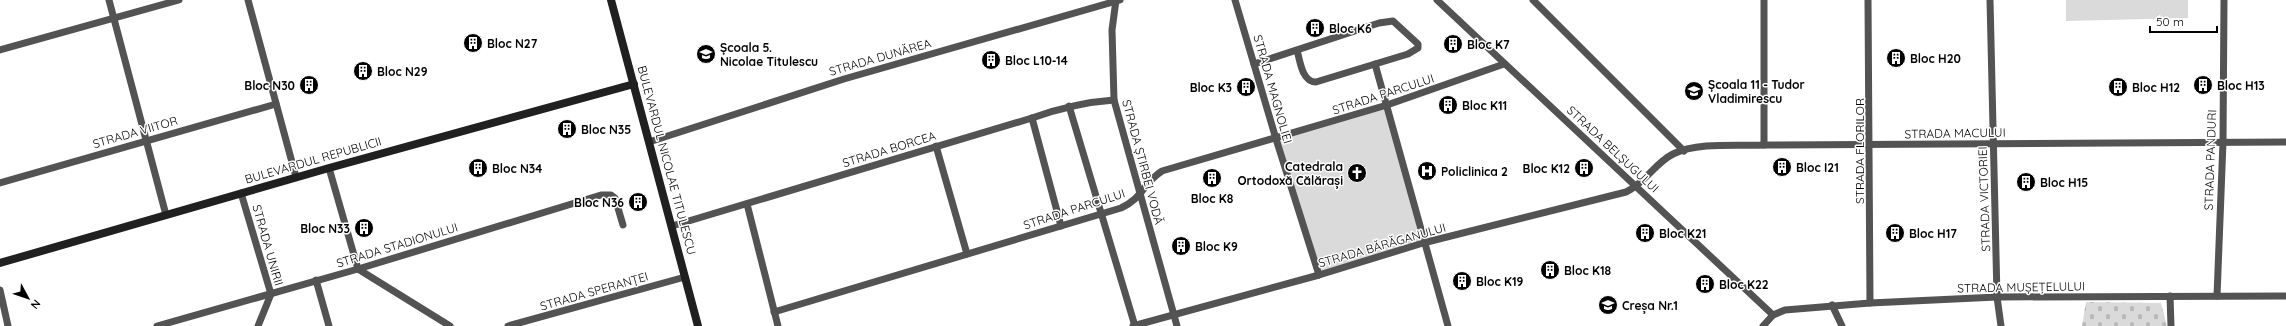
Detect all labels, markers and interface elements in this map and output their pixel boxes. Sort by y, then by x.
scale bar [2150,8,2217,34]
text: 50 m [2156,14,2184,29]
building icon: Bloc K6 [1304,17,1326,39]
place label: Bloc K6 [1329,21,1372,36]
building icon: Bloc N27 [462,32,484,54]
street label: STRADA MAGNOLIEI [1250,33,1296,145]
building icon: Bloc K7 [1442,33,1464,55]
street label: STRADA DUNĂREA [827,35,933,79]
place label: Bloc N27 [487,36,538,51]
place label: Bloc K7 [1467,37,1510,52]
place label: Școala 5. Nicolae Titulescu [720,40,818,69]
school or university icon: Școala 5. Nicolae Titulescu [695,43,717,65]
building icon: Bloc H20 [1885,47,1907,69]
building icon: Bloc L10-14 [980,49,1002,71]
place label: Bloc H20 [1910,51,1961,66]
place label: Bloc L10-14 [1005,53,1068,68]
building icon: Bloc N29 [352,60,374,82]
place label: Bloc N29 [377,64,428,79]
street label: BULEVARDUL NICOLAE TITULESCU [634,64,700,256]
street label: STRADA PARCULUI [1330,71,1436,117]
building icon: Bloc N30 [298,74,320,96]
building icon: Bloc H13 [2192,74,2214,96]
building icon: Bloc K3 [1235,76,1257,98]
building icon: Bloc H12 [2107,76,2129,98]
place label: Școala 11 - Tudor Vladimirescu [1708,77,1805,106]
place label: Bloc N30 [244,78,295,93]
place label: Bloc H13 [2217,78,2265,93]
place label: Bloc K3 [1190,80,1232,95]
school or university icon: Școala 11 - Tudor Vladimirescu [1683,80,1705,102]
place label: Bloc H12 [2132,80,2180,95]
building icon: Bloc K11 [1437,94,1459,116]
street label: STRADA ȘTIRBEI VODĂ [1119,98,1167,226]
place label: Bloc K11 [1462,98,1507,113]
street label: STRADA FLORILOR [1852,98,1867,204]
street label: STRADA BELȘUGULUI [1564,102,1662,196]
street label: STRADA PANDURI [2201,109,2219,211]
street label: STRADA VIITOR [91,113,179,151]
building icon: Bloc N35 [556,118,578,140]
place label: Bloc N35 [581,122,631,137]
street label: STRADA MACULUI [1904,125,2006,141]
street label: STRADA BORCEA [841,128,938,170]
street label: BULEVARDUL REPUBLICII [243,133,383,187]
street label: STRADA VICTORIEI [1975,146,1993,252]
building icon: Bloc I21 [1771,156,1793,178]
building icon: Bloc N34 [467,157,489,179]
building icon: Bloc K12 [1573,157,1595,179]
place label: Catedrala Ortodoxă Călărași [1238,159,1343,189]
hospital icon: Policlinica 2 [1416,160,1438,182]
place label: Bloc I21 [1796,160,1839,175]
place label: Bloc N34 [492,161,542,176]
place label: Bloc K12 [1523,161,1570,176]
church icon: Catedrala Ortodoxă Călărași [1346,162,1368,184]
place label: Policlinica 2 [1441,164,1508,179]
building icon: Bloc K8 [1201,167,1223,189]
building icon: Bloc H15 [2015,171,2037,193]
place label: Bloc H15 [2040,175,2088,190]
street label: STRADA PARCULUI [1021,186,1127,232]
building icon: Bloc N36 [627,191,649,213]
place label: Bloc K8 [1191,191,1234,206]
place label: Bloc N36 [574,195,624,210]
street label: STRADA UNIRII [249,203,287,287]
building icon: Bloc N33 [353,217,375,239]
street label: STRADA STADIONULUI [334,219,460,271]
street label: STRADA BĂRĂGANULUI [1317,220,1447,270]
place label: Bloc N33 [300,221,350,236]
building icon: Bloc K21 [1634,222,1656,244]
building icon: Bloc H17 [1884,222,1906,244]
place label: Bloc K21 [1659,226,1706,241]
place label: Bloc H17 [1909,226,1957,241]
building icon: Bloc K9 [1170,235,1192,257]
place label: Bloc K9 [1195,239,1238,254]
building icon: Bloc K18 [1539,259,1561,281]
place label: Bloc K18 [1564,263,1612,278]
street label: STRADA SPERANȚEI [538,268,650,314]
building icon: Bloc K19 [1451,270,1473,292]
building icon: Bloc K22 [1694,273,1716,295]
place label: Bloc K19 [1476,274,1524,289]
place label: Bloc K22 [1719,277,1769,292]
north arrow [8,278,48,318]
street label: STRADA MUȘEȚELULUI [1957,278,2085,296]
school or university icon: Creșa Nr.1 [1597,294,1619,316]
text: N [28,297,44,312]
place label: Creșa Nr.1 [1622,298,1678,314]

